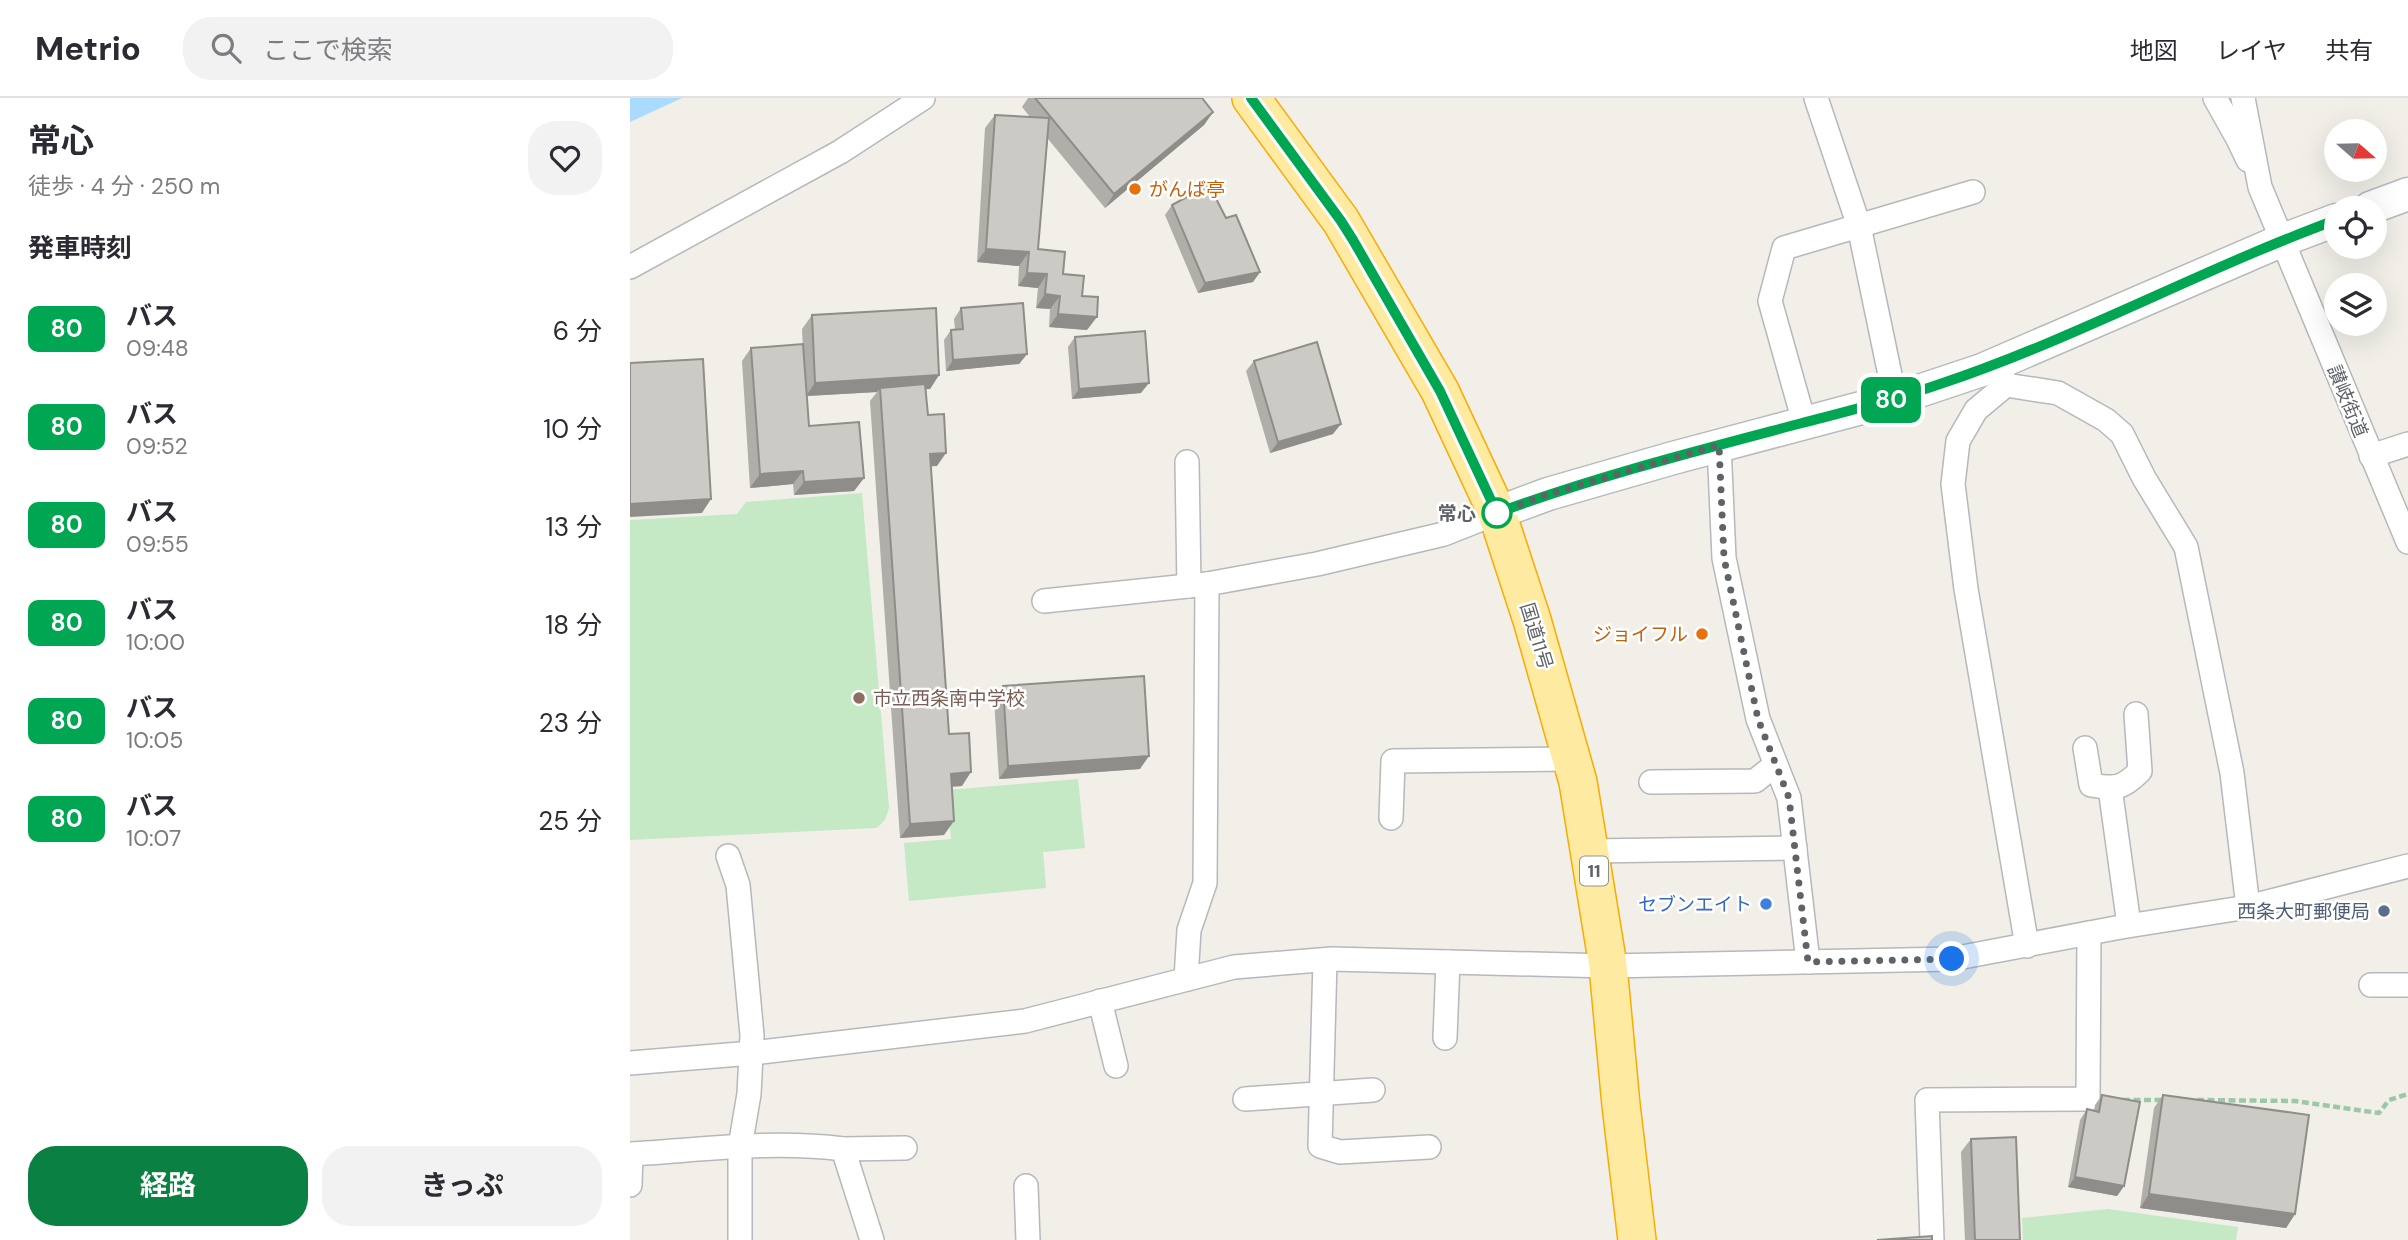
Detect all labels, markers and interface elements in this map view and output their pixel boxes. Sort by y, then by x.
search box [183,17,673,80]
text: Metrio [35,27,141,70]
icon: search [207,29,245,67]
text: ここで検索 [263,33,393,67]
text: 地図 [2130,35,2178,66]
text: レイヤ [2216,35,2287,66]
text: 共有 [2325,35,2373,66]
text: 常心 [28,119,94,162]
north arrow [2324,119,2387,182]
map controls [2324,119,2387,336]
button: heart [528,121,602,195]
text: 徒歩 · 4 分 · 250 m [28,171,220,201]
place label: がんば亭 [1149,177,1225,202]
marker: がんば亭 [1127,181,1143,197]
button: locate [2324,196,2387,259]
text: 発車時刻 [28,231,132,265]
button: layers [2324,273,2387,336]
text: バス [126,299,178,333]
text: 80 [50,313,83,344]
text: 6 分 [553,314,602,348]
text: 09:48 [126,333,189,363]
street label: 讃岐街道 [2322,361,2373,441]
line badge: 80 [1860,377,1922,423]
text: 80 [1875,384,1907,415]
text: バス [126,397,178,431]
text: 80 [50,411,83,442]
text: 10 分 [543,412,602,446]
text: 09:52 [126,431,188,461]
text: バス [126,495,178,529]
marker: 常心 [1482,498,1512,528]
place label: 常心 [1438,501,1476,526]
text: 80 [50,509,83,540]
text: 13 分 [546,510,602,544]
text: 09:55 [126,529,189,559]
text: バス [126,593,178,627]
street label: 国道11号 [1515,600,1559,673]
text: 80 [50,607,83,638]
text: 18 分 [545,608,602,642]
place label: ジョイフル [1593,622,1688,647]
marker: ジョイフル [1694,626,1710,642]
text: 10:00 [126,627,185,657]
place label: 市立西条南中学校 [873,686,1025,711]
marker: 市立西条南中学校 [851,690,867,706]
text: バス [126,691,178,725]
text: 80 [50,705,83,736]
text: 23 分 [539,706,602,740]
text: 10:05 [126,725,183,755]
text: バス [126,789,178,823]
text: 80 [50,803,83,834]
text: 25 分 [538,804,602,838]
text: 10:07 [126,823,181,853]
road number: 11 [1580,856,1608,886]
place label: セブンエイト [1638,892,1752,917]
marker: セブンエイト [1758,896,1774,912]
place label: 西条大町郵便局 [2237,899,2370,924]
marker: 西条大町郵便局 [2376,903,2392,919]
your location [1934,941,1969,976]
button: 経路 [28,1146,308,1226]
button: きっぷ [322,1146,602,1226]

